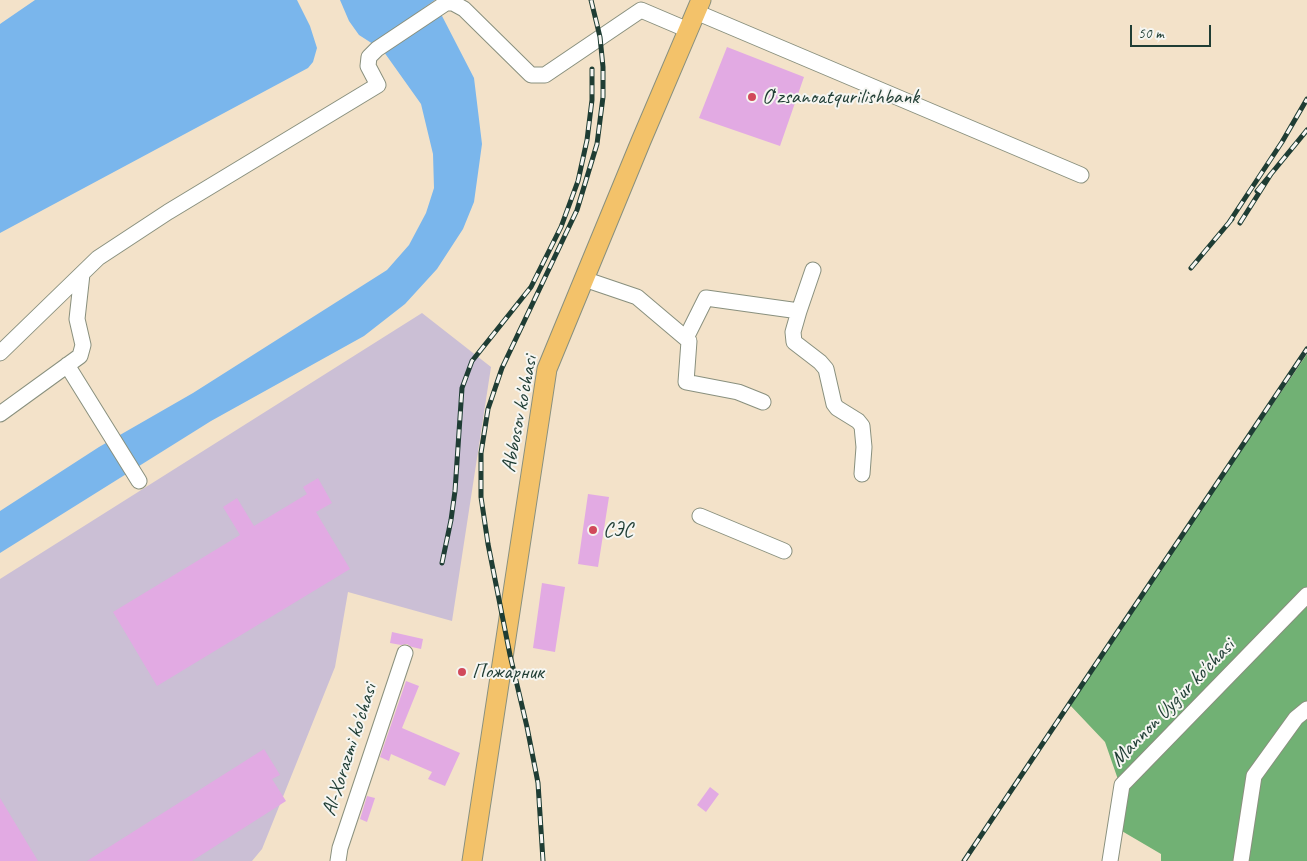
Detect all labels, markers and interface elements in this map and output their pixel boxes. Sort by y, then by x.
scale bar [1132,15,1213,47]
text: 50 m [1138,24,1164,43]
place label: Oʻzsanoatqurilishbank [762,84,919,110]
marker: Oʻzsanoatqurilishbank [746,91,758,103]
street label: Abbosov ko'chasi [496,354,544,474]
place label: СЭС [603,517,633,543]
marker: СЭС [587,524,599,536]
street label: Mannon Uyg'ur ko'chasi [1106,634,1240,772]
place label: Пожарник [472,659,544,685]
marker: Пожарник [456,666,468,678]
street label: Al-Xorazmi ko'chasi [317,681,383,819]

